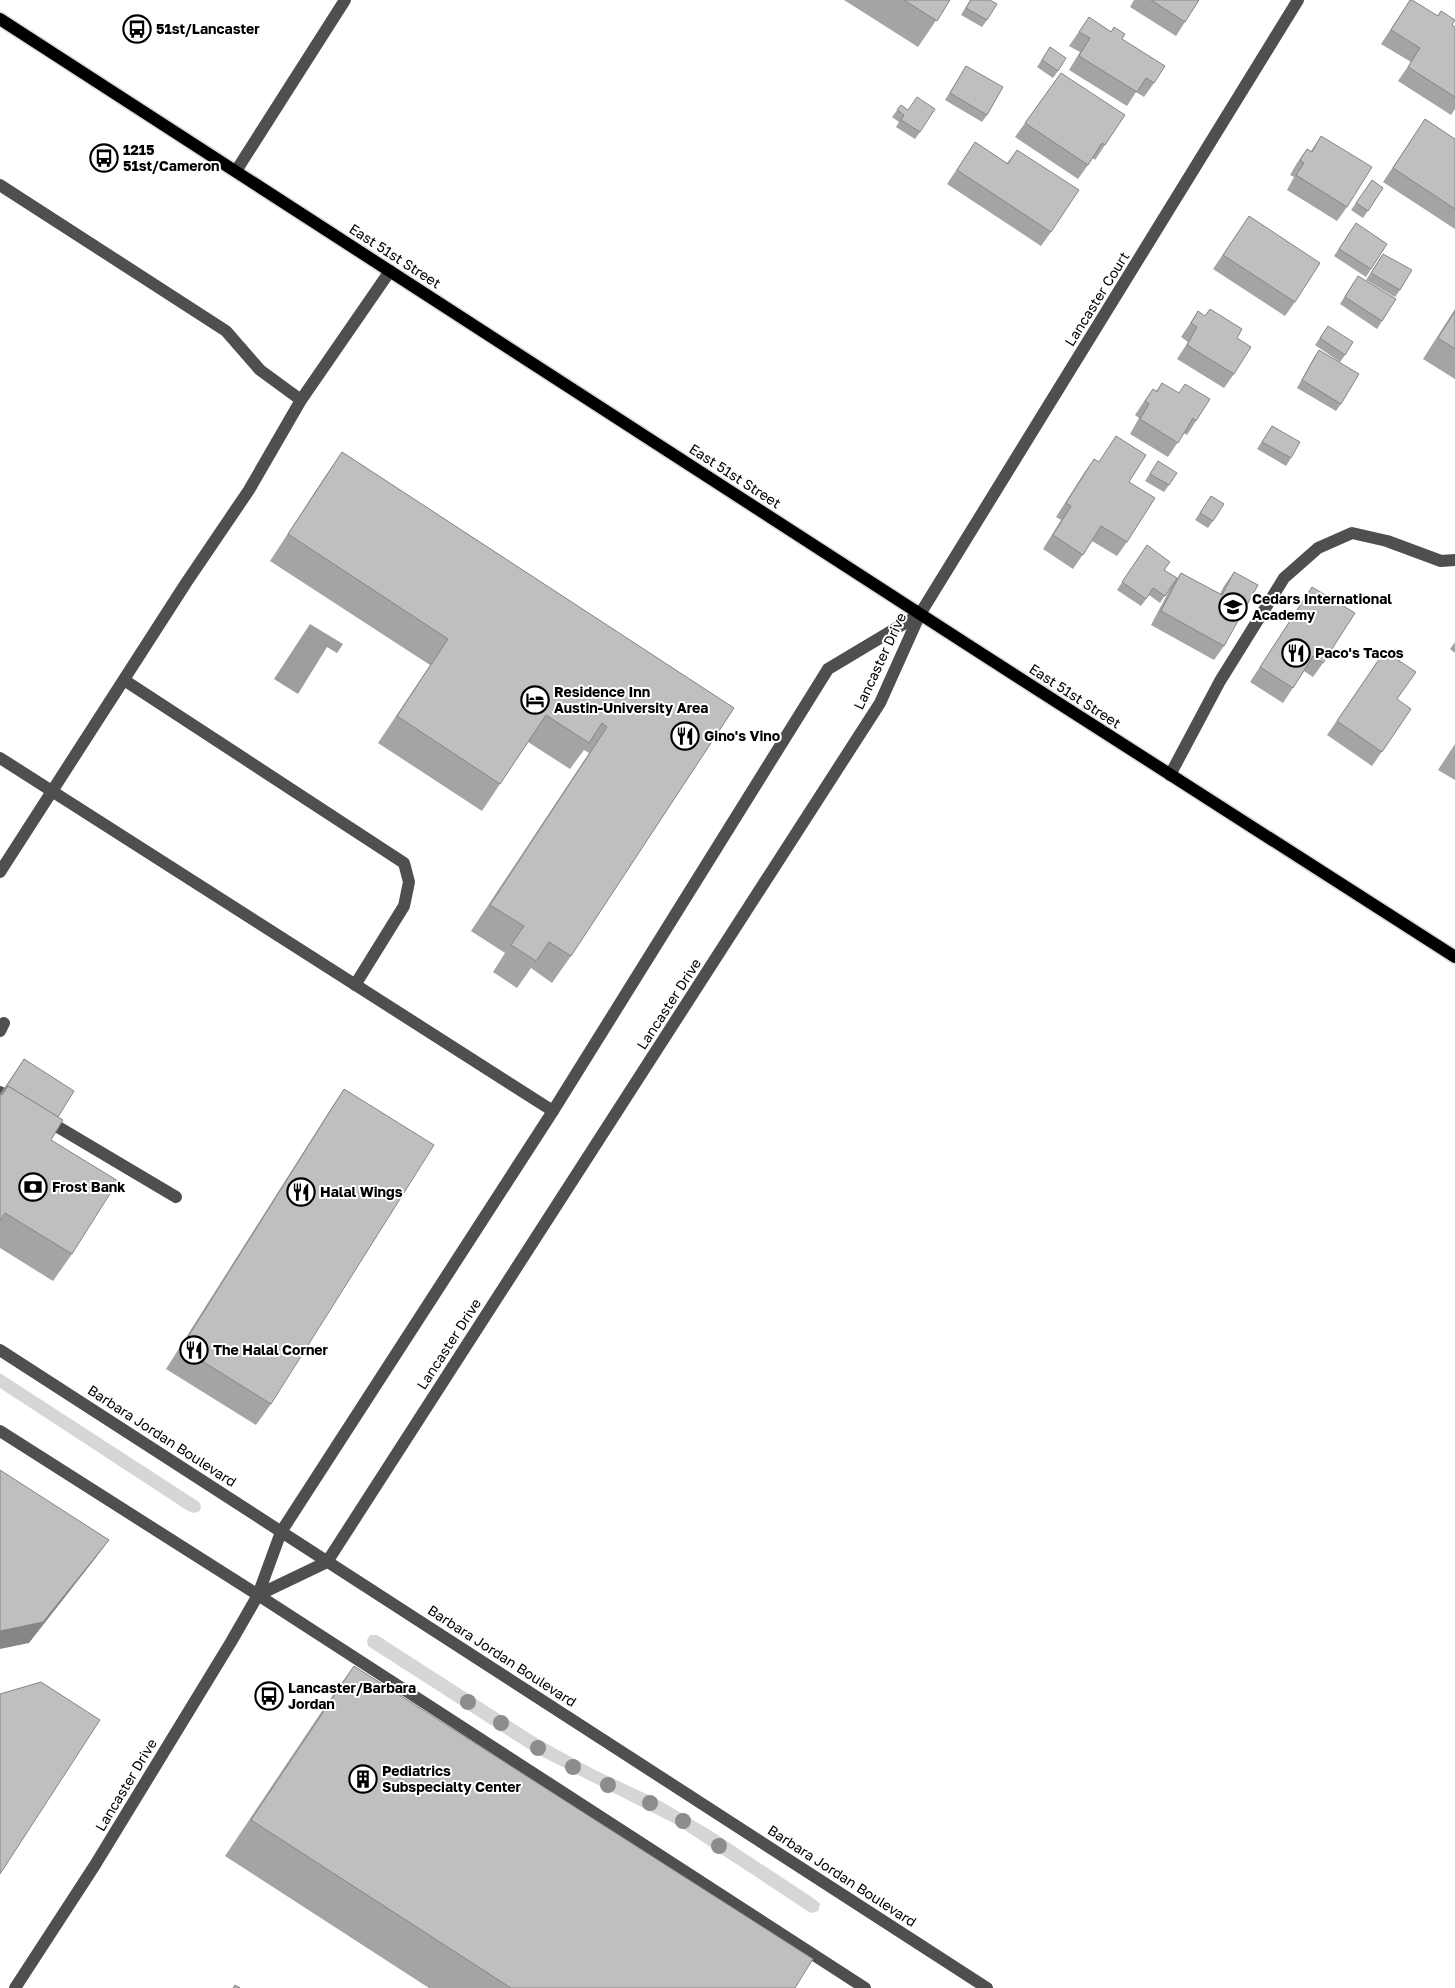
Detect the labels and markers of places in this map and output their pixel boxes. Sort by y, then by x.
bus stop icon: 51st/Lancaster [122,14,152,44]
place label: 51st/Lancaster [156,20,260,37]
place label: 1215 51st/Cameron [123,141,220,174]
bus stop icon: 1215 51st/Cameron [89,143,119,173]
place label: Cedars International Academy [1252,590,1392,623]
school or university icon: Cedars International Academy [1218,592,1248,622]
restaurant icon: Paco's Tacos [1281,638,1311,668]
place label: Paco's Tacos [1315,644,1404,661]
place label: Residence Inn Austin-University Area [554,683,708,716]
hotel icon: Residence Inn Austin-University Area [520,685,550,715]
restaurant icon: Gino's Vino [670,721,700,751]
place label: Gino's Vino [704,727,780,744]
bank icon: Frost Bank [18,1172,48,1202]
restaurant icon: Halal Wings [286,1177,316,1207]
place label: Frost Bank [52,1178,125,1195]
place label: Halal Wings [320,1183,403,1200]
restaurant icon: The Halal Corner [179,1335,209,1365]
place label: The Halal Corner [213,1341,329,1358]
place label: Lancaster/Barbara Jordan [288,1679,416,1712]
bus stop icon: Lancaster/Barbara Jordan [254,1681,284,1711]
place label: Pediatrics Subspecialty Center [382,1762,522,1795]
building icon: Pediatrics Subspecialty Center [348,1764,378,1794]

